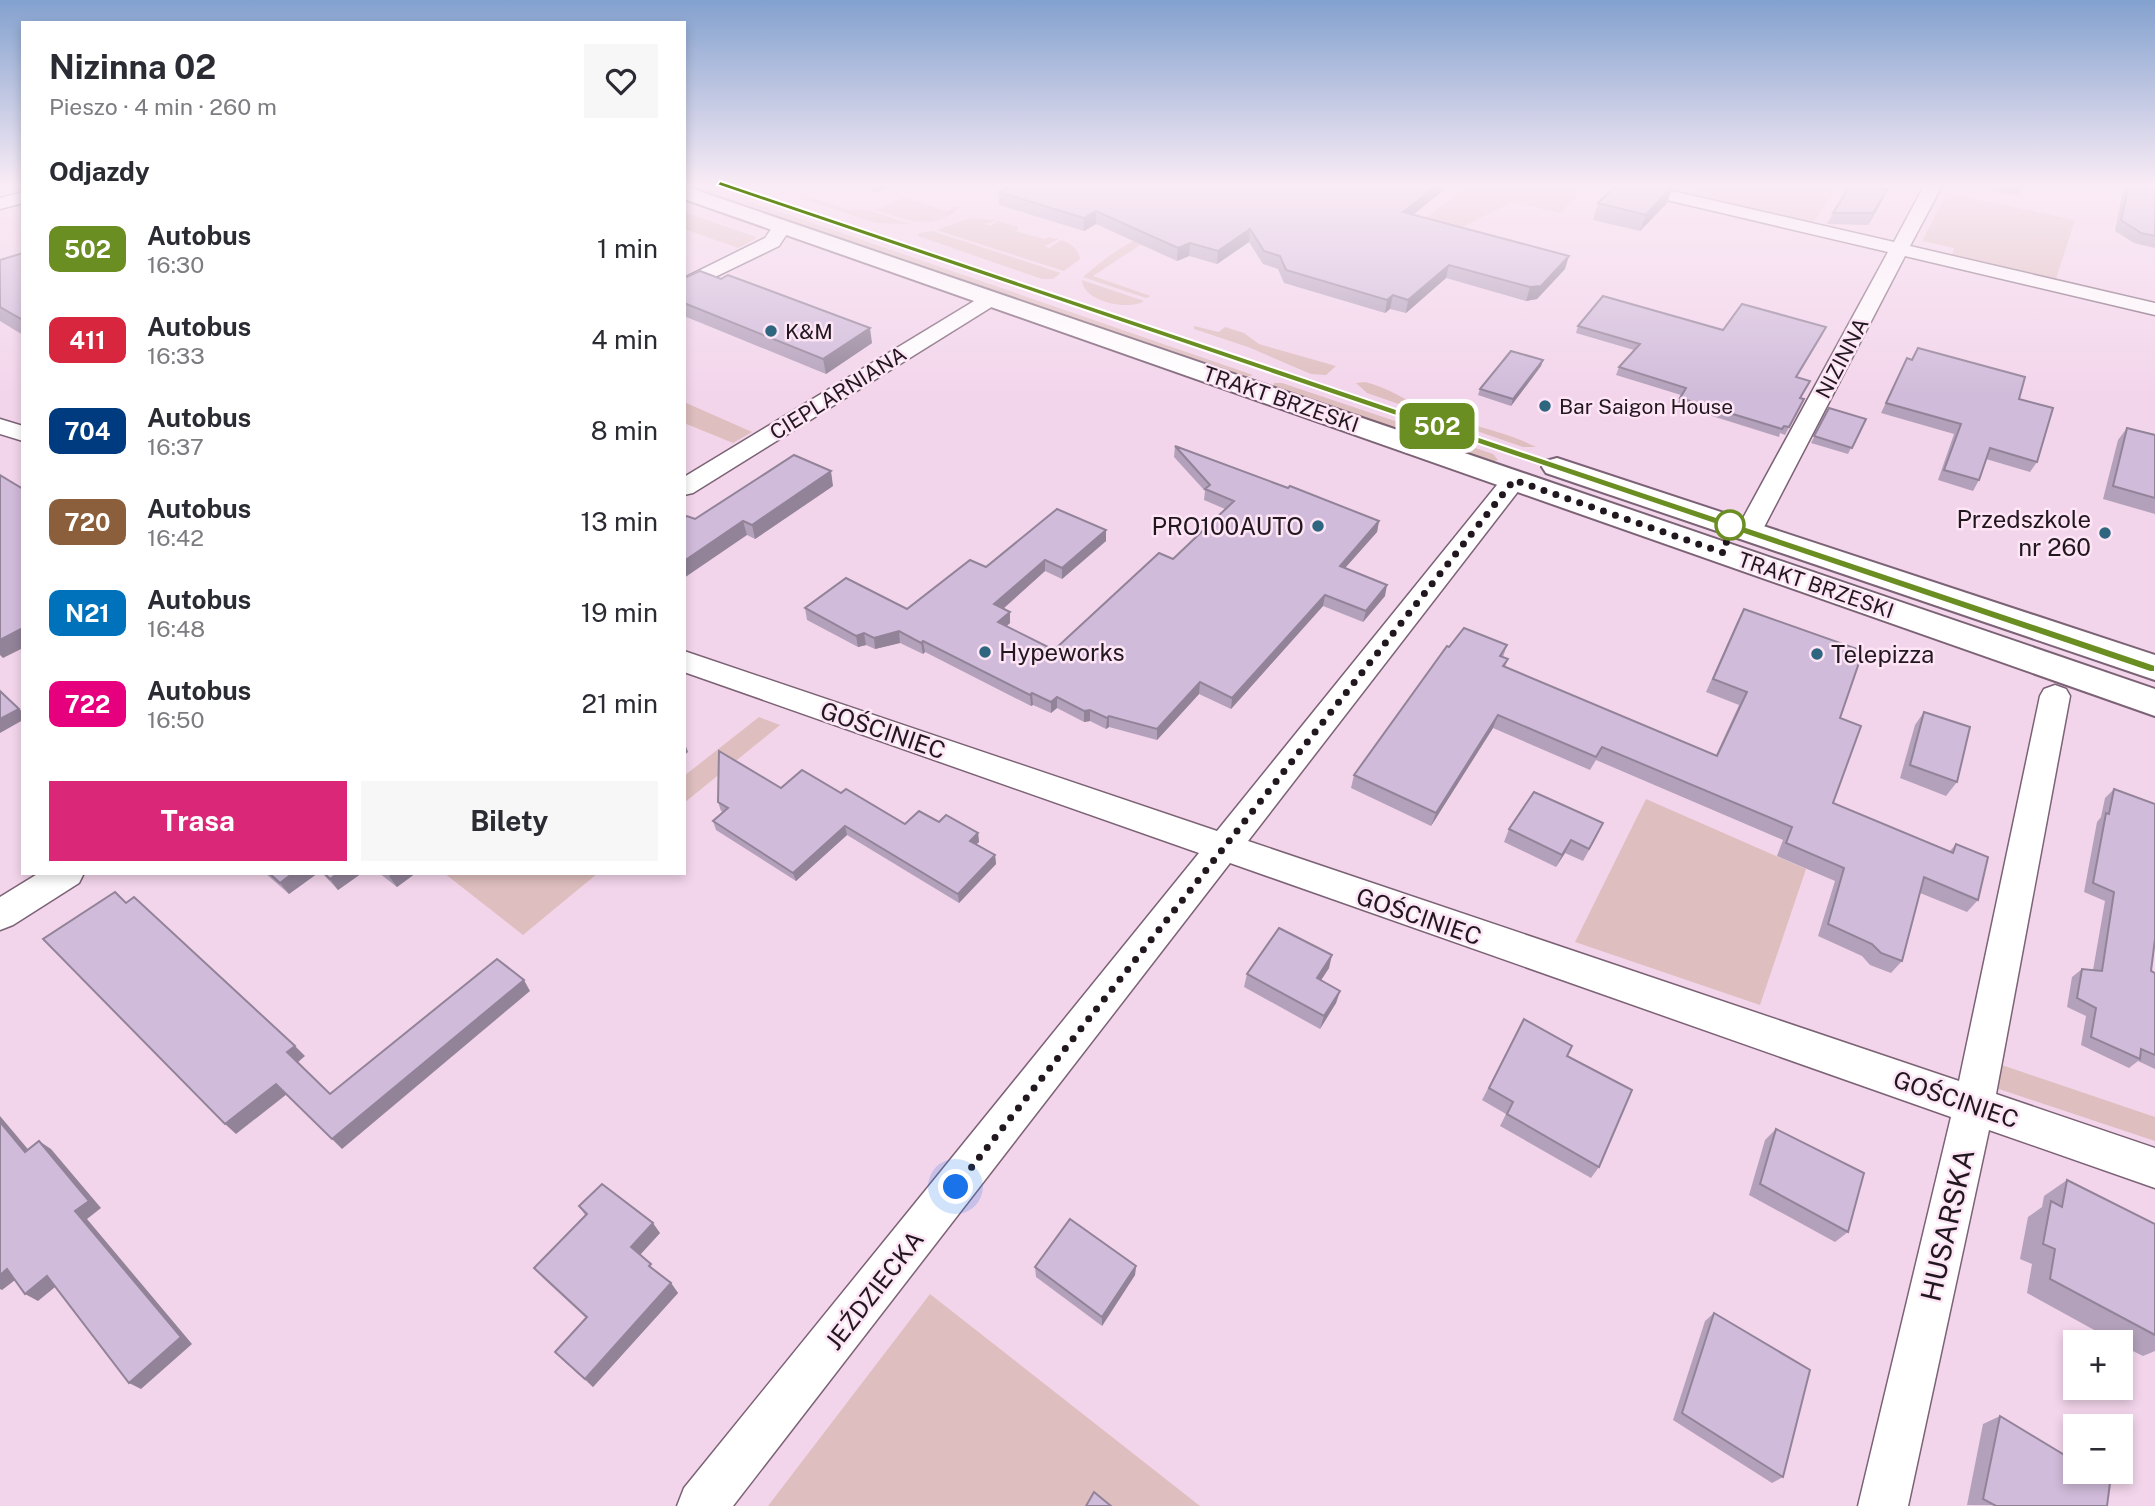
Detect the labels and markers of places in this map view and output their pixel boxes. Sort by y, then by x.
place label: K&M [785,319,833,344]
marker: K&M [763,323,779,339]
place label: Bar Saigon House [1559,394,1733,419]
marker: Bar Saigon House [1537,398,1553,414]
place label: Przedszkole nr 260 [1956,505,2091,561]
unlabelled marker [1715,510,1745,540]
place label: PRO100AUTO [1151,512,1304,540]
marker: PRO100AUTO [1310,518,1326,534]
marker: Przedszkole nr 260 [2097,525,2113,541]
place label: Hypeworks [999,638,1125,666]
place label: Telepizza [1831,640,1934,668]
marker: Hypeworks [977,644,993,660]
marker: Telepizza [1809,646,1825,662]

